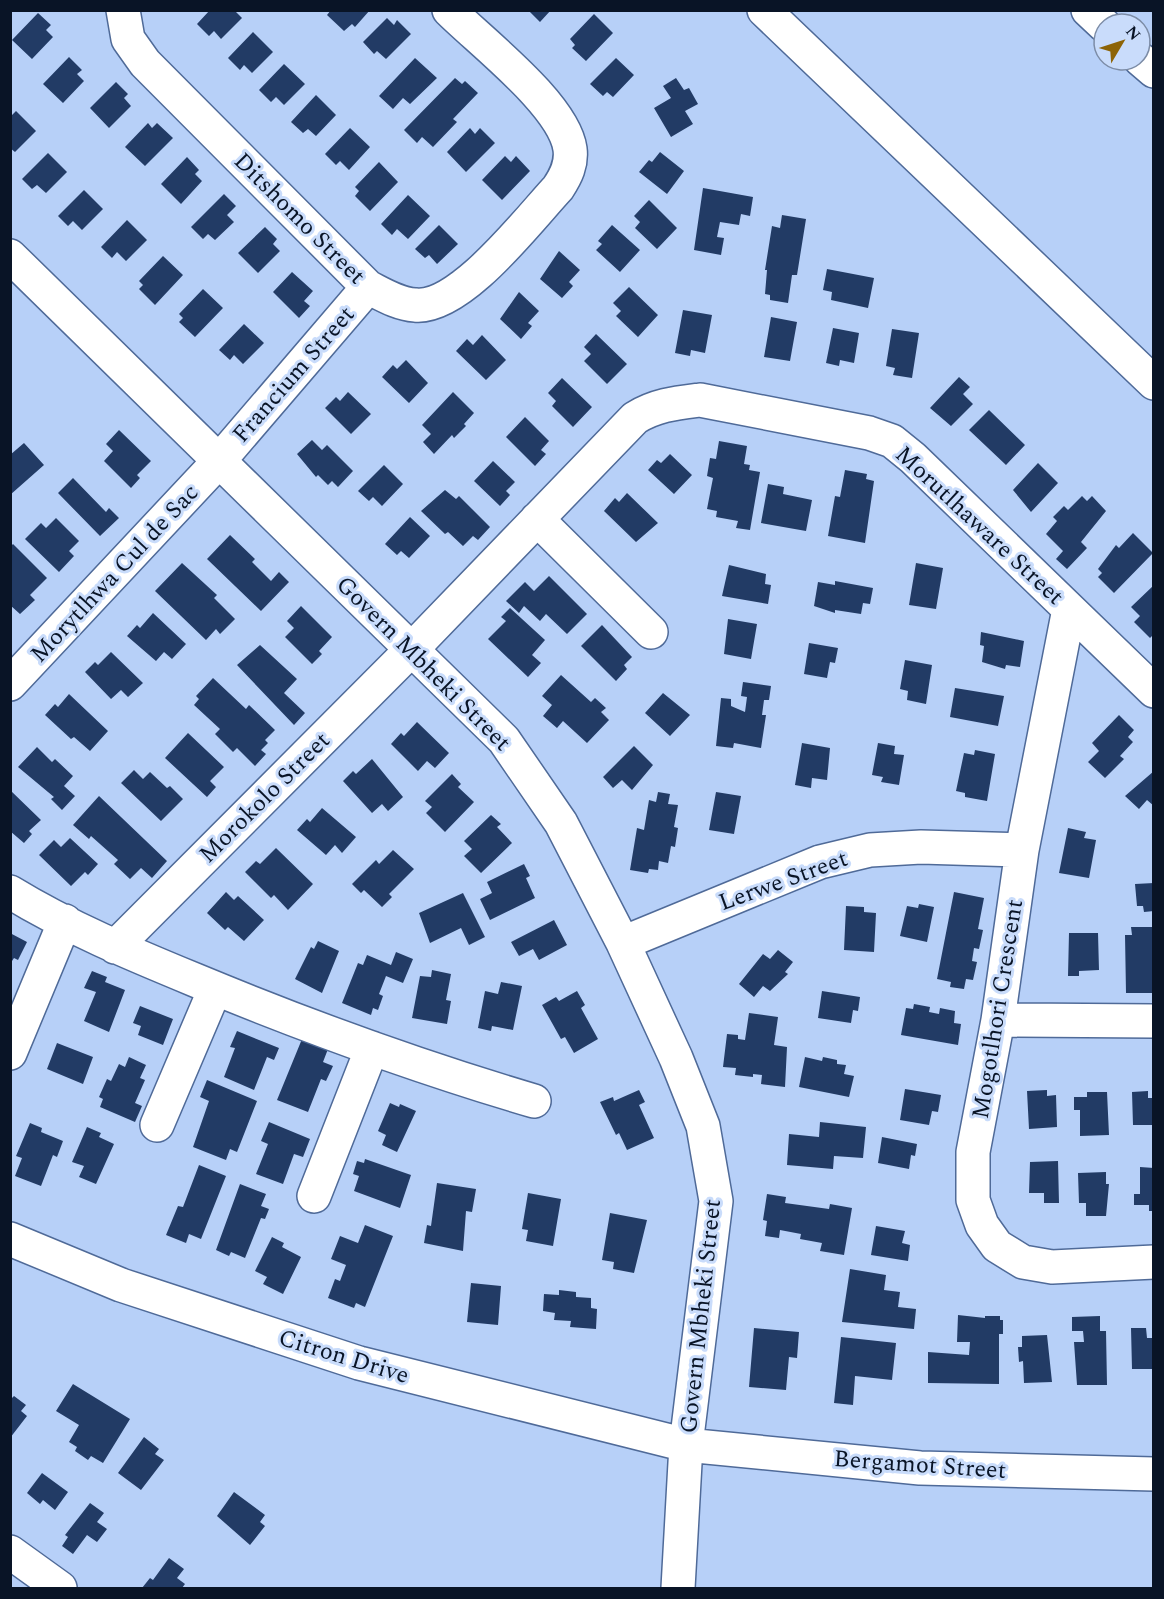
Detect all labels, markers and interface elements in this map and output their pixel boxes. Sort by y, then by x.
north arrow [1092,12,1152,72]
text: N [1119,21,1146,46]
street label: Ditshomo Street [225,144,374,293]
street label: Francium Street [224,298,364,451]
street label: Morutlhaware Street [887,438,1072,614]
street label: Morytlhwa Cul de Sac [22,476,208,671]
street label: Govern Mbheki Street [327,568,519,760]
street label: Morokolo Street [191,724,339,872]
street label: Lerwe Street [714,841,853,921]
street label: Mogotlhori Crescent [963,897,1033,1122]
street label: Govern Mbheki Street [671,1197,731,1435]
street label: Citron Drive [274,1320,413,1394]
street label: Bergamot Street [832,1441,1007,1489]

